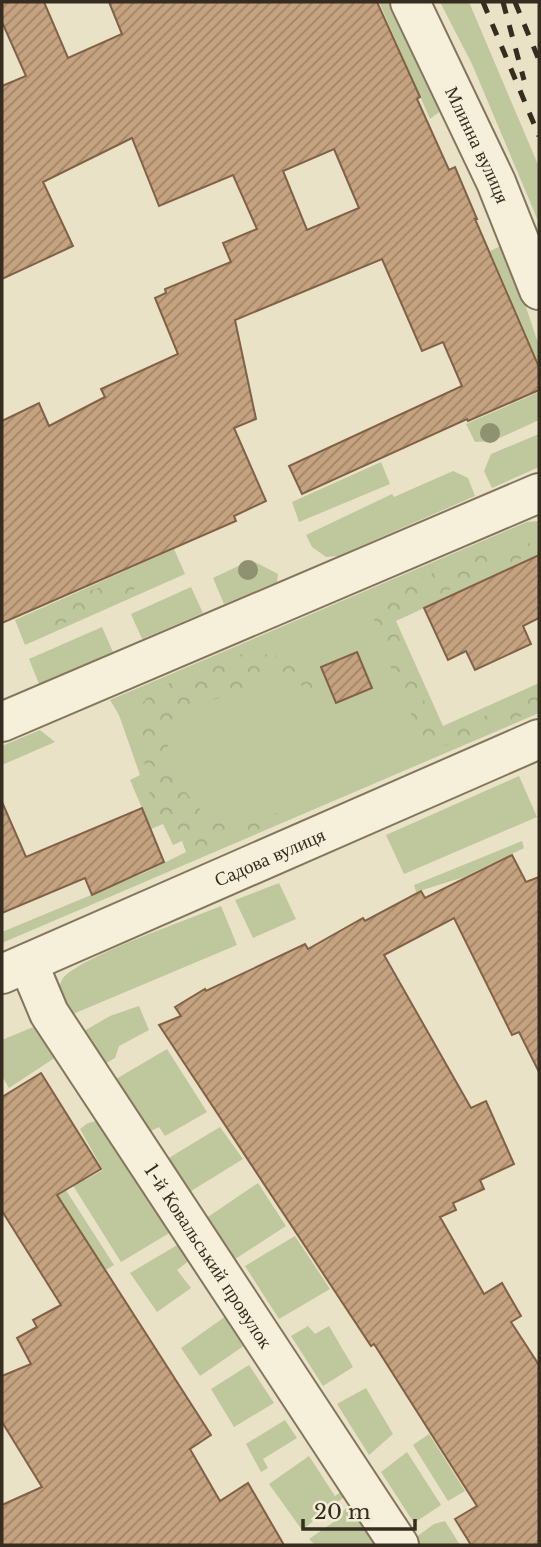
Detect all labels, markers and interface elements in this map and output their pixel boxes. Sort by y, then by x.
street label: Млинна вулиця [440,83,514,207]
street label: Садова вулиця [211,823,329,892]
street label: 1-й Ковальський провулок [139,1160,278,1353]
scale bar [303,1488,415,1532]
text: 20 m [314,1499,371,1525]

